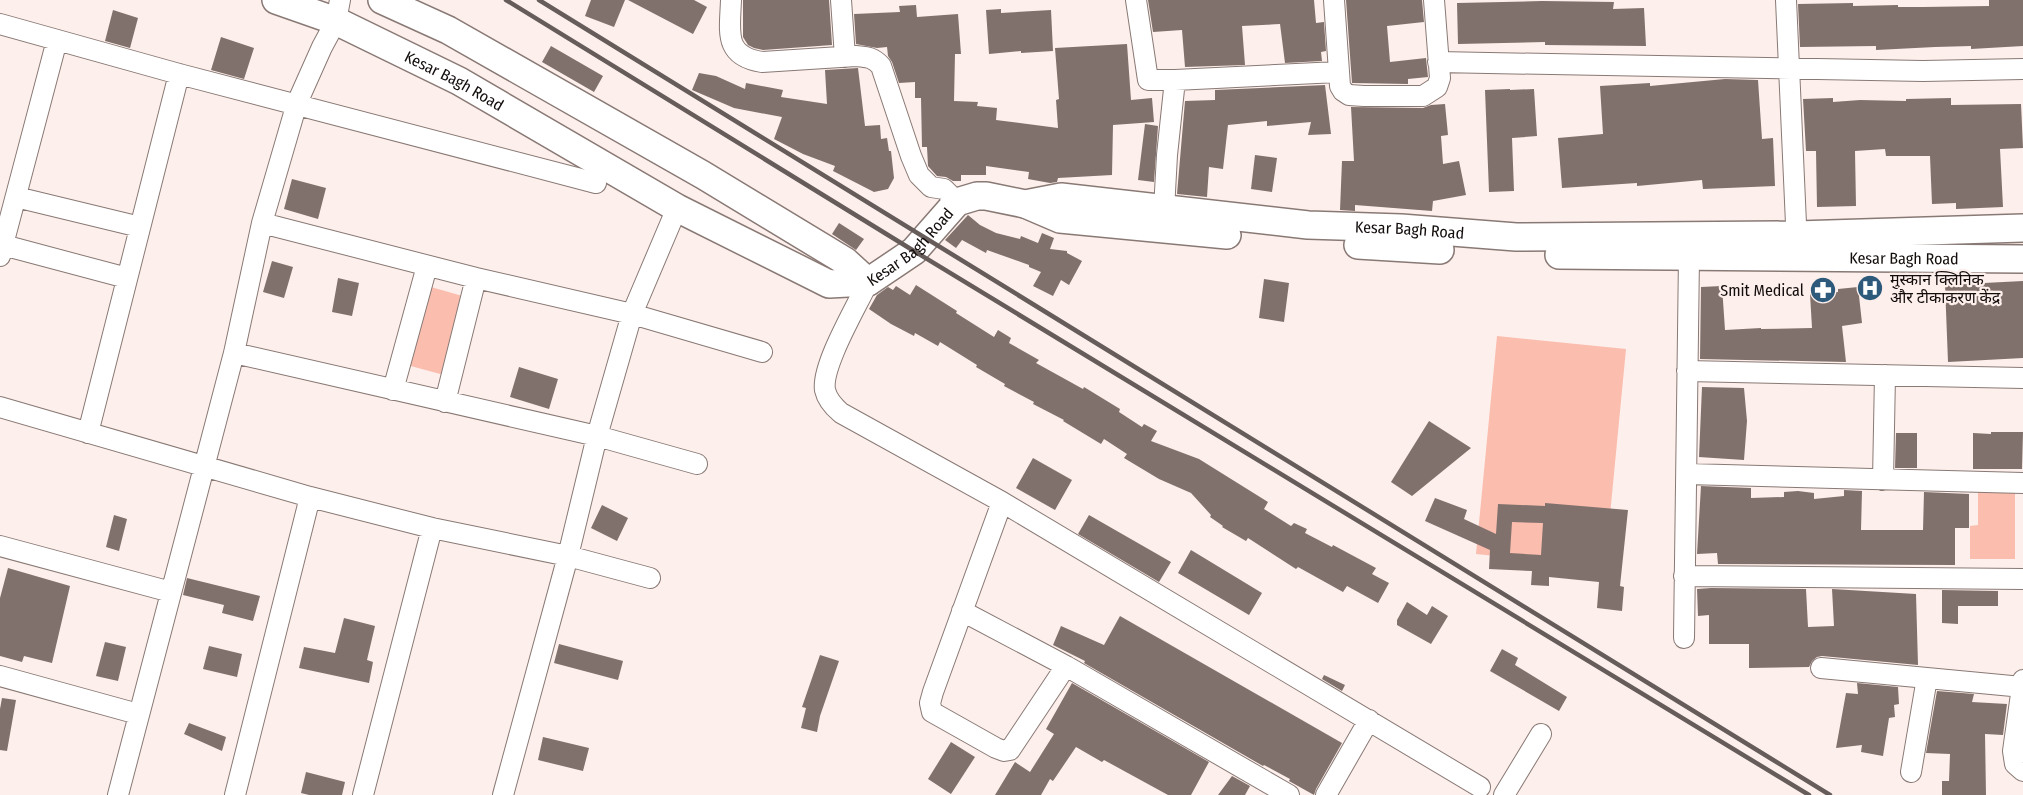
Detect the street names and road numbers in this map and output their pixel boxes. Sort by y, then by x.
street label: Kesar Bagh Road [402,47,507,115]
street label: Kesar Bagh Road [863,204,957,290]
street label: Kesar Bagh Road [1355,217,1465,242]
street label: Kesar Bagh Road [1849,248,1959,268]

